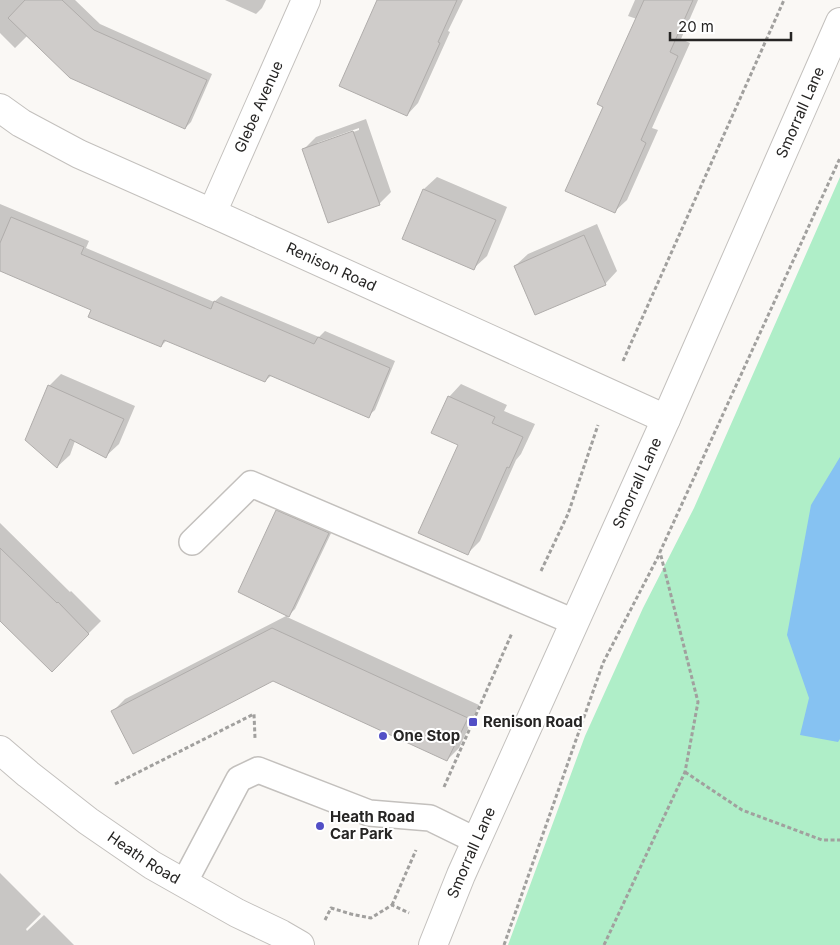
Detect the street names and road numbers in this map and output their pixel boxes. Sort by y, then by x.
street label: Glebe Avenue [230,58,287,156]
street label: Smorrall Lane [772,64,828,161]
street label: Renison Road [283,238,379,295]
street label: Smorrall Lane [608,434,665,531]
street label: Smorrall Lane [443,804,499,901]
street label: Heath Road [104,827,184,888]

